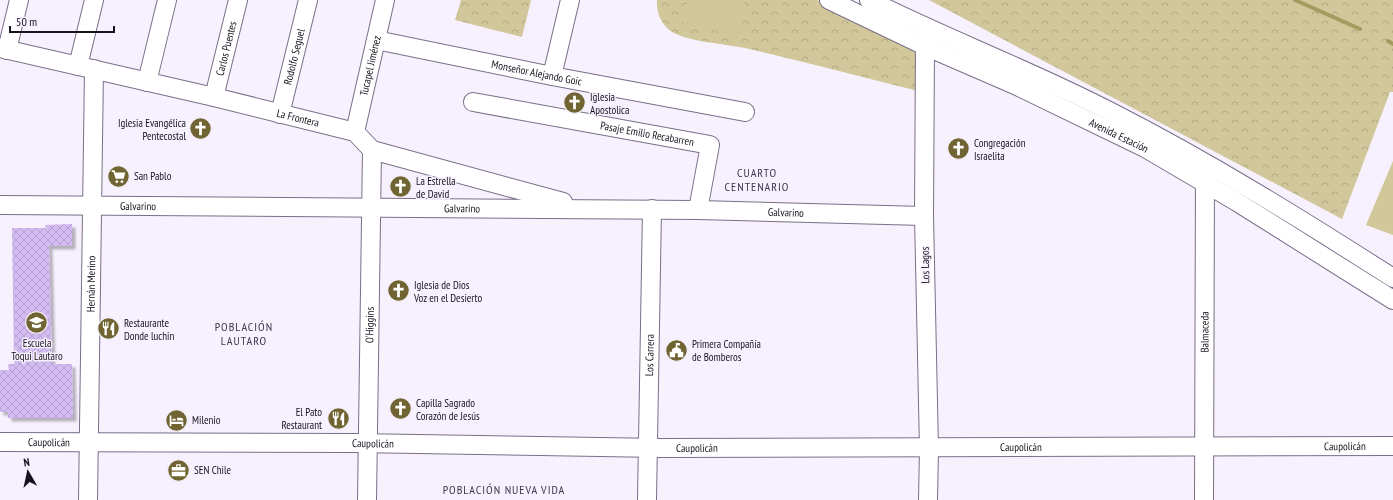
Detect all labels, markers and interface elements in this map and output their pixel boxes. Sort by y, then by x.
scale bar [10,8,114,34]
text: 50 m [16,14,37,29]
street label: Carlos Puentes [213,19,240,77]
street label: Rodolfo Seguel [280,27,308,86]
street label: Tucapel Jiménez [356,34,384,97]
street label: Monseñor Alejando Goic [490,57,583,88]
church icon: Iglesia Apostolica [562,90,588,116]
place label: Iglesia Apostolica [590,90,629,117]
street label: La Frontera [275,106,321,130]
street label: Avenida Estación [1087,115,1151,156]
place label: Iglesia Evangélica Pentecostal [118,116,186,143]
church icon: Iglesia Evangélica Pentecostal [188,116,214,142]
street label: Pasaje Emilio Recabarren [599,118,695,149]
church icon: Congregación Israelita [945,136,971,162]
place label: Congregación Israelita [974,136,1026,163]
supermarket icon: San Pablo [106,163,132,189]
district label: CUARTO CENTENARIO [725,165,789,194]
place label: San Pablo [134,169,172,183]
church icon: La Estrella de David [387,174,413,200]
place label: La Estrella de David [416,174,456,201]
street label: Galvarino [120,199,156,213]
street label: Galvarino [444,201,480,215]
street label: Galvarino [768,205,804,220]
street label: Los Lagos [918,246,932,284]
street label: Hernán Merino [84,255,98,312]
church icon: Iglesia de Dios Voz en el Desierto [385,278,411,304]
place label: Iglesia de Dios Voz en el Desierto [413,278,483,305]
street label: O'Higgins [362,306,377,343]
school or university icon: Escuela Toqui Lautaro [24,310,50,336]
street label: Balmaceda [1197,311,1212,353]
restaurant icon: Restaurante Donde luchin [95,316,121,342]
place label: Restaurante Donde luchin [124,316,174,343]
district label: POBLACIÓN LAUTARO [215,319,273,348]
street label: Los Carrera [642,334,657,376]
place label: Escuela Toqui Lautaro [11,336,63,363]
public building icon: Primera Compañía de Bomberos [663,337,689,363]
place label: Primera Compañía de Bomberos [692,337,761,364]
church icon: Capilla Sagrado Corazón de Jesús [387,396,413,422]
place label: Capilla Sagrado Corazón de Jesús [416,396,480,423]
place label: El Pato Restaurant [281,405,322,432]
restaurant icon: El Pato Restaurant [325,405,351,431]
hotel icon: Milenio [163,407,189,433]
place label: Milenio [192,413,221,427]
street label: Caupolicán [28,435,70,449]
street label: Caupolicán [352,436,394,451]
street label: Caupolicán [1324,439,1366,453]
street label: Caupolicán [1000,440,1042,454]
street label: Caupolicán [676,441,718,455]
north arrow [8,452,48,492]
text: N [22,455,31,470]
office icon: SEN Chile [166,457,192,483]
place label: SEN Chile [194,463,232,477]
district label: POBLACIÓN NUEVA VIDA [443,482,565,497]

